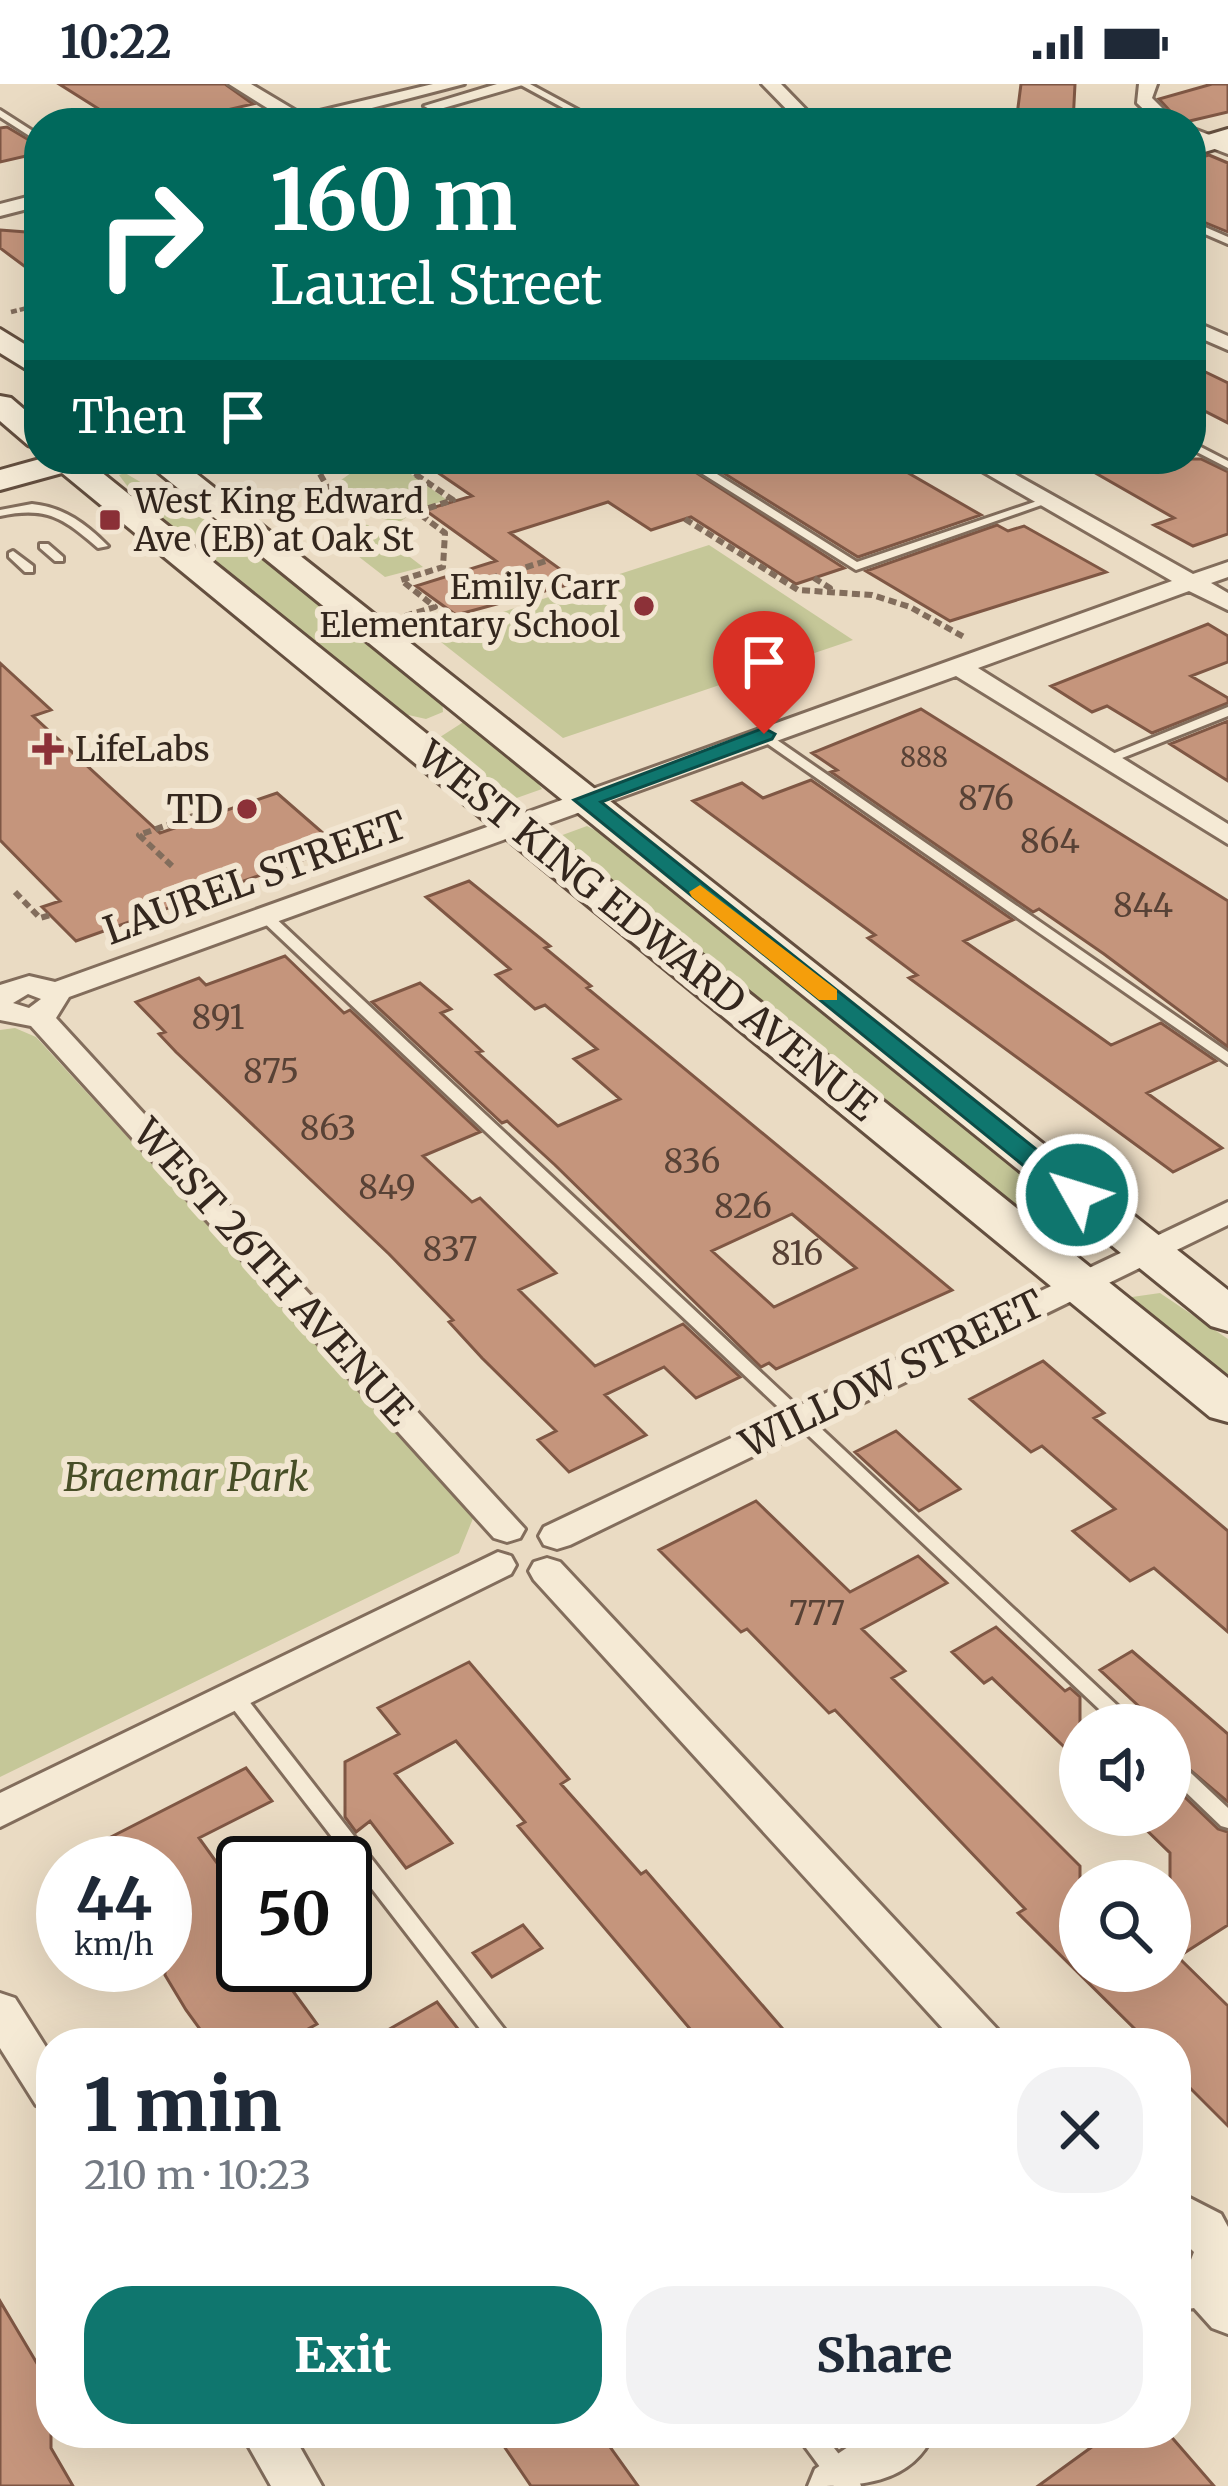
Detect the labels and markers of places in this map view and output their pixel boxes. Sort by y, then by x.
place label: West King Edward Ave (EB) at Oak St [133,481,424,560]
marker: West King Edward Ave (EB) at Oak St [97,507,123,533]
place label: Emily Carr Elementary School [319,567,620,646]
marker: Emily Carr Elementary School [631,593,657,619]
pin [713,611,815,734]
place label: LifeLabs [75,729,210,770]
marker: LifeLabs [32,733,64,765]
place label: TD [167,785,223,834]
marker: TD [234,796,260,822]

